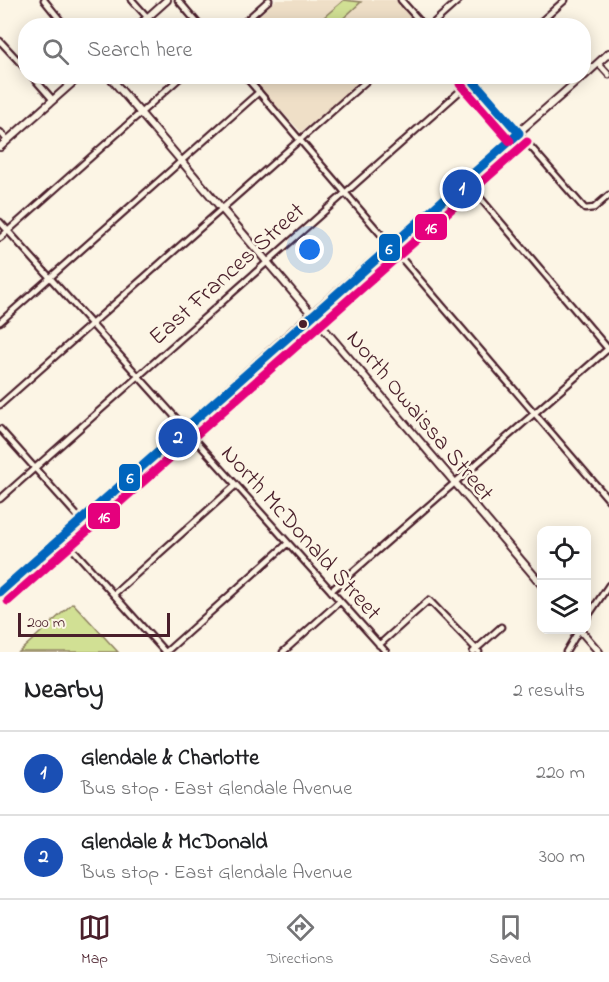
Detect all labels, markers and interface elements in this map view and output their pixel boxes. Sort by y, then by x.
search box [18,18,591,84]
icon: search [39,35,72,68]
text: Search here [87,35,192,67]
pin: 1 [442,166,482,212]
street label: East Frances Street [142,195,314,355]
line badge: 16 [414,213,448,241]
text: 16 [425,217,438,241]
line badge: 6 [378,233,401,262]
your location [295,235,324,264]
text: 6 [384,238,393,262]
unlabelled marker [297,318,309,330]
street label: North Owaissa Street [337,323,501,510]
pin: 2 [158,416,198,460]
street label: North McDonald Street [212,438,389,629]
line badge: 6 [118,463,141,492]
text: 6 [125,467,134,491]
line badge: 16 [87,502,121,530]
text: 16 [98,506,111,530]
map controls [537,526,591,634]
button: locate [537,526,591,580]
button: layers [537,580,591,634]
scale bar [18,610,170,638]
text: 200 m [27,611,65,635]
text: Nearby [24,672,103,710]
text: 2 results [513,677,585,706]
text: Glendale & Charlotte [81,743,259,775]
text: 1 [40,759,47,788]
text: 220 m [536,759,585,788]
text: Bus stop · East Glendale Avenue [81,775,352,804]
text: Glendale & McDonald [81,827,268,859]
text: 2 [39,843,48,872]
text: 300 m [539,843,585,872]
text: Bus stop · East Glendale Avenue [81,859,352,888]
tab: Map [78,911,111,971]
tab: Directions [267,911,333,971]
tab: Saved [489,911,531,971]

